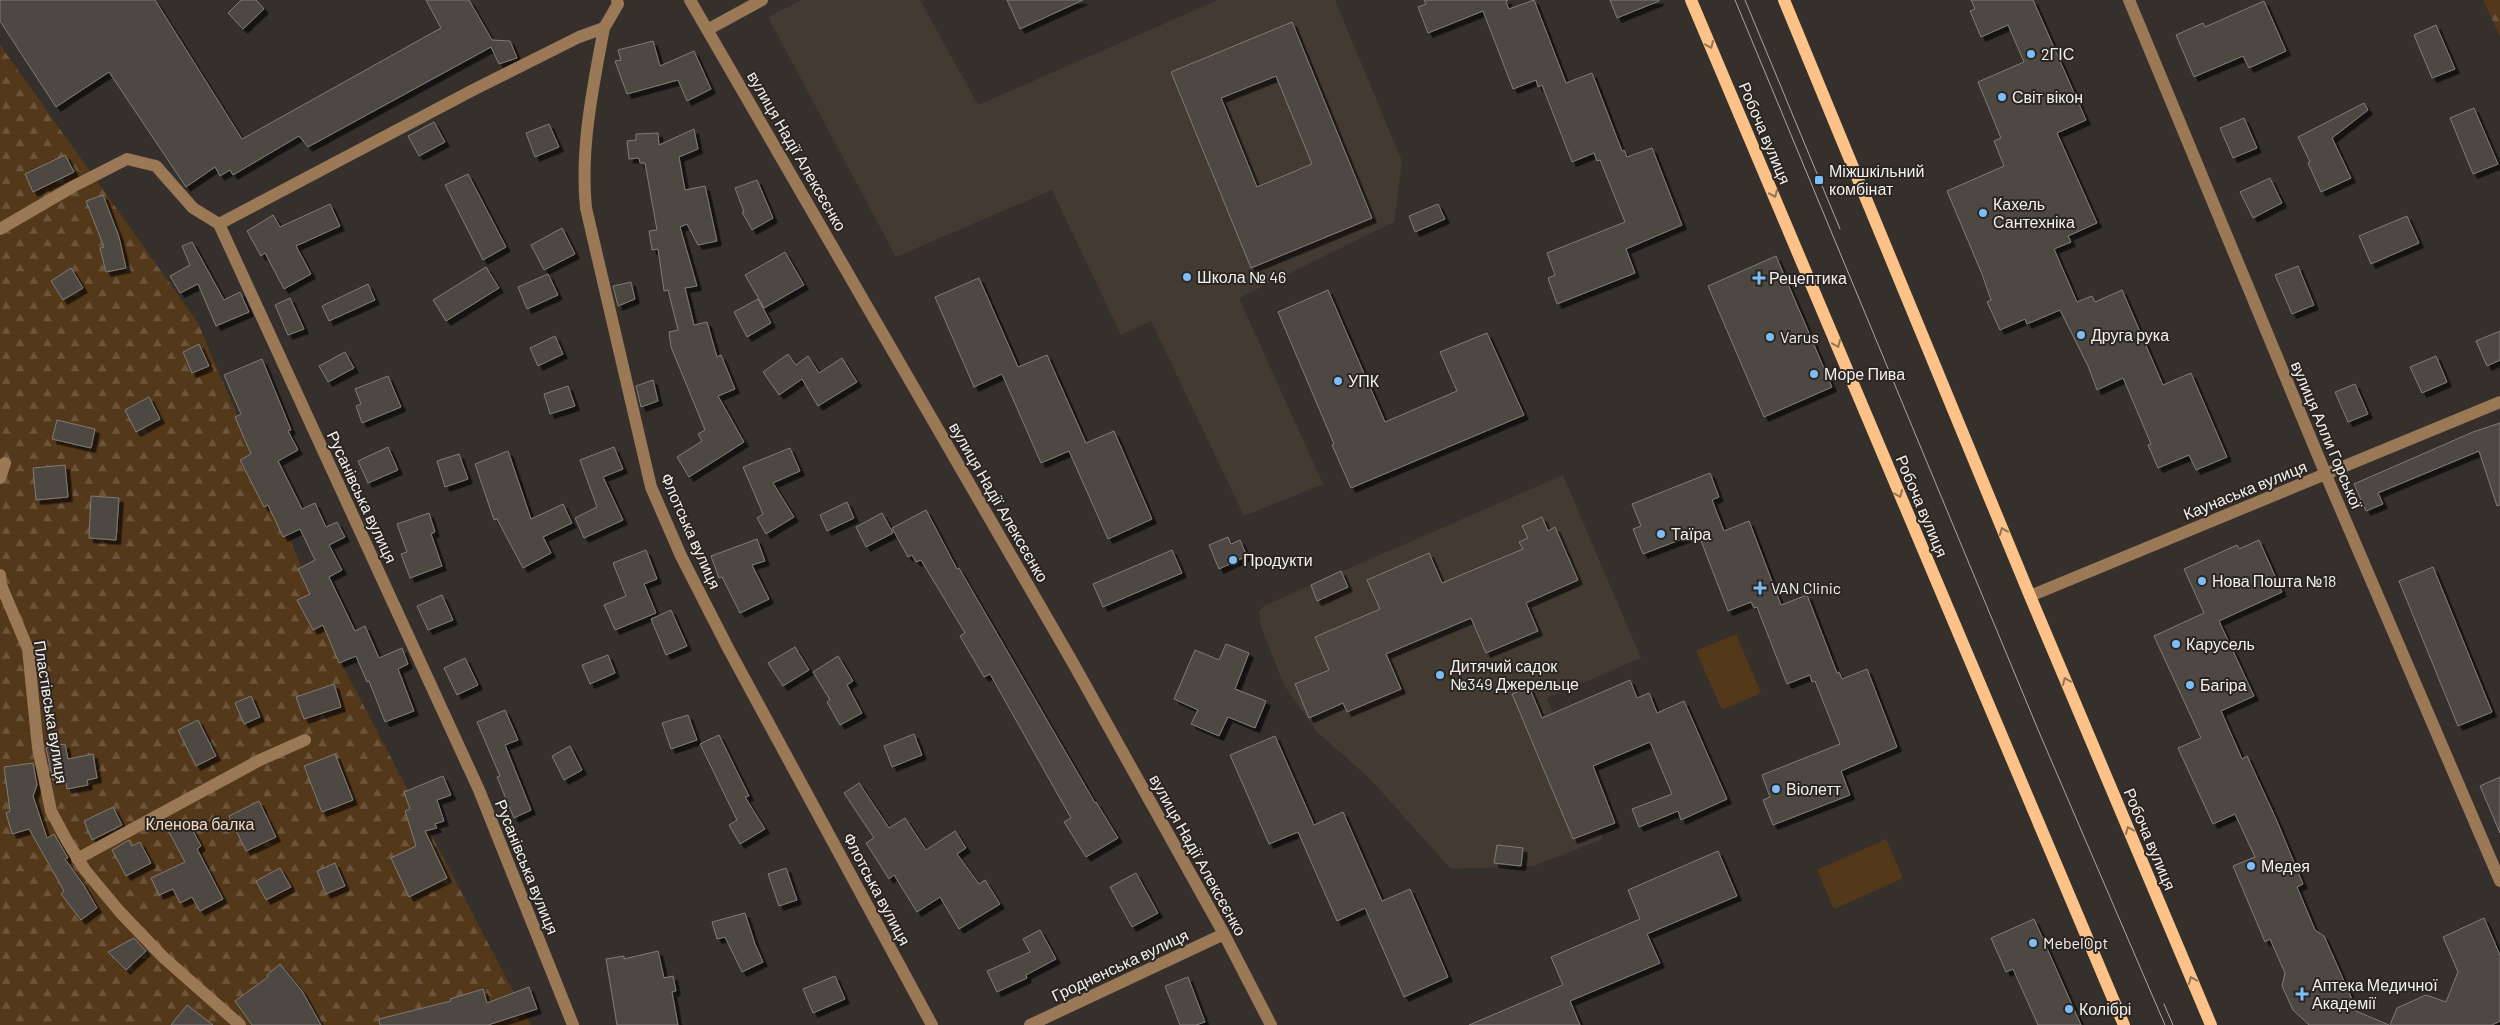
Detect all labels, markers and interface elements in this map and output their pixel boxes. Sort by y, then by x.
one-way arrow [1704,40,1715,49]
place label: 2ГІС [2041,44,2074,63]
marker: 2ГІС [2025,48,2037,60]
street label: вулиця Надії Алексєєнко [744,67,851,234]
street label: Робоча вулиця [1735,79,1795,187]
place label: Світ вікон [2012,87,2083,106]
marker: Світ вікон [1996,91,2008,103]
place label: Міжшкільний комбінат [1829,161,1924,198]
marker: Міжшкільний комбінат [1813,174,1825,186]
one-way arrow [1768,189,1778,198]
place label: Кахель Сантехніка [1993,194,2075,231]
marker: Кахель Сантехніка [1977,207,1989,219]
place label: Школа № 46 [1197,267,1286,286]
place label: Рецептика [1769,268,1847,287]
marker: Школа № 46 [1181,271,1193,283]
marker: Рецептика [1753,272,1765,284]
place label: Друга рука [2091,325,2169,344]
place label: Varus [1780,327,1819,346]
marker: Друга рука [2075,329,2087,341]
marker: Varus [1764,331,1776,343]
one-way arrow [1830,339,1841,348]
street label: вулиця Алли Горської [2288,358,2367,512]
place label: Море Пива [1824,364,1905,383]
marker: Море Пива [1808,368,1820,380]
place label: УПК [1348,371,1380,390]
marker: УПК [1332,375,1344,387]
street label: вулиця Надії Алексєєнко [946,418,1053,585]
street label: Русанівська вулиця [323,428,401,566]
street label: Робоча вулиця [1892,452,1952,560]
street label: Каунаська вулиця [2180,456,2309,523]
street label: Флотська вулиця [657,470,725,592]
one-way arrow [1893,489,1904,498]
place label: Таїра [1671,524,1711,543]
one-way arrow [1999,527,2009,536]
marker: Таїра [1655,528,1667,540]
place label: Продукти [1243,550,1313,569]
marker: Продукти [1227,554,1239,566]
place label: Нова Пошта №18 [2212,571,2336,590]
marker: Нова Пошта №18 [2196,575,2208,587]
place label: VAN Clinic [1771,578,1841,597]
marker: VAN Clinic [1753,581,1767,595]
place label: Карусель [2186,634,2255,653]
marker: Карусель [2170,638,2182,650]
street label: Пластівська вулиця [31,639,72,785]
place label: Дитячий садок №349 Джерельце [1450,656,1579,693]
marker: Дитячий садок №349 Джерельце [1434,669,1446,681]
place label: Багіра [2200,675,2247,694]
one-way arrow [2061,677,2072,686]
marker: Багіра [2184,679,2196,691]
street label: вулиця Надії Алексєєнко [1146,771,1251,939]
place label: Віолетт [1786,779,1842,798]
marker: Віолетт [1770,783,1782,795]
street label: Робоча вулиця [2120,785,2180,893]
street label: Русанівська вулиця [492,797,563,937]
park label: Кленова балка [146,814,255,833]
one-way arrow [2125,827,2135,835]
street label: Флотська вулиця [840,829,915,948]
place label: Медея [2261,856,2310,875]
marker: Медея [2245,860,2257,872]
street label: Гродненська вулиця [1048,924,1191,1005]
place label: MebelOpt [2043,933,2108,952]
marker: MebelOpt [2027,937,2039,949]
place label: Аптека Медичної Академії [2312,975,2438,1012]
one-way arrow [2188,976,2199,985]
marker: Аптека Медичної Академії [2296,988,2308,1000]
place label: Колібрі [2079,999,2131,1018]
marker: Колібрі [2063,1003,2075,1015]

